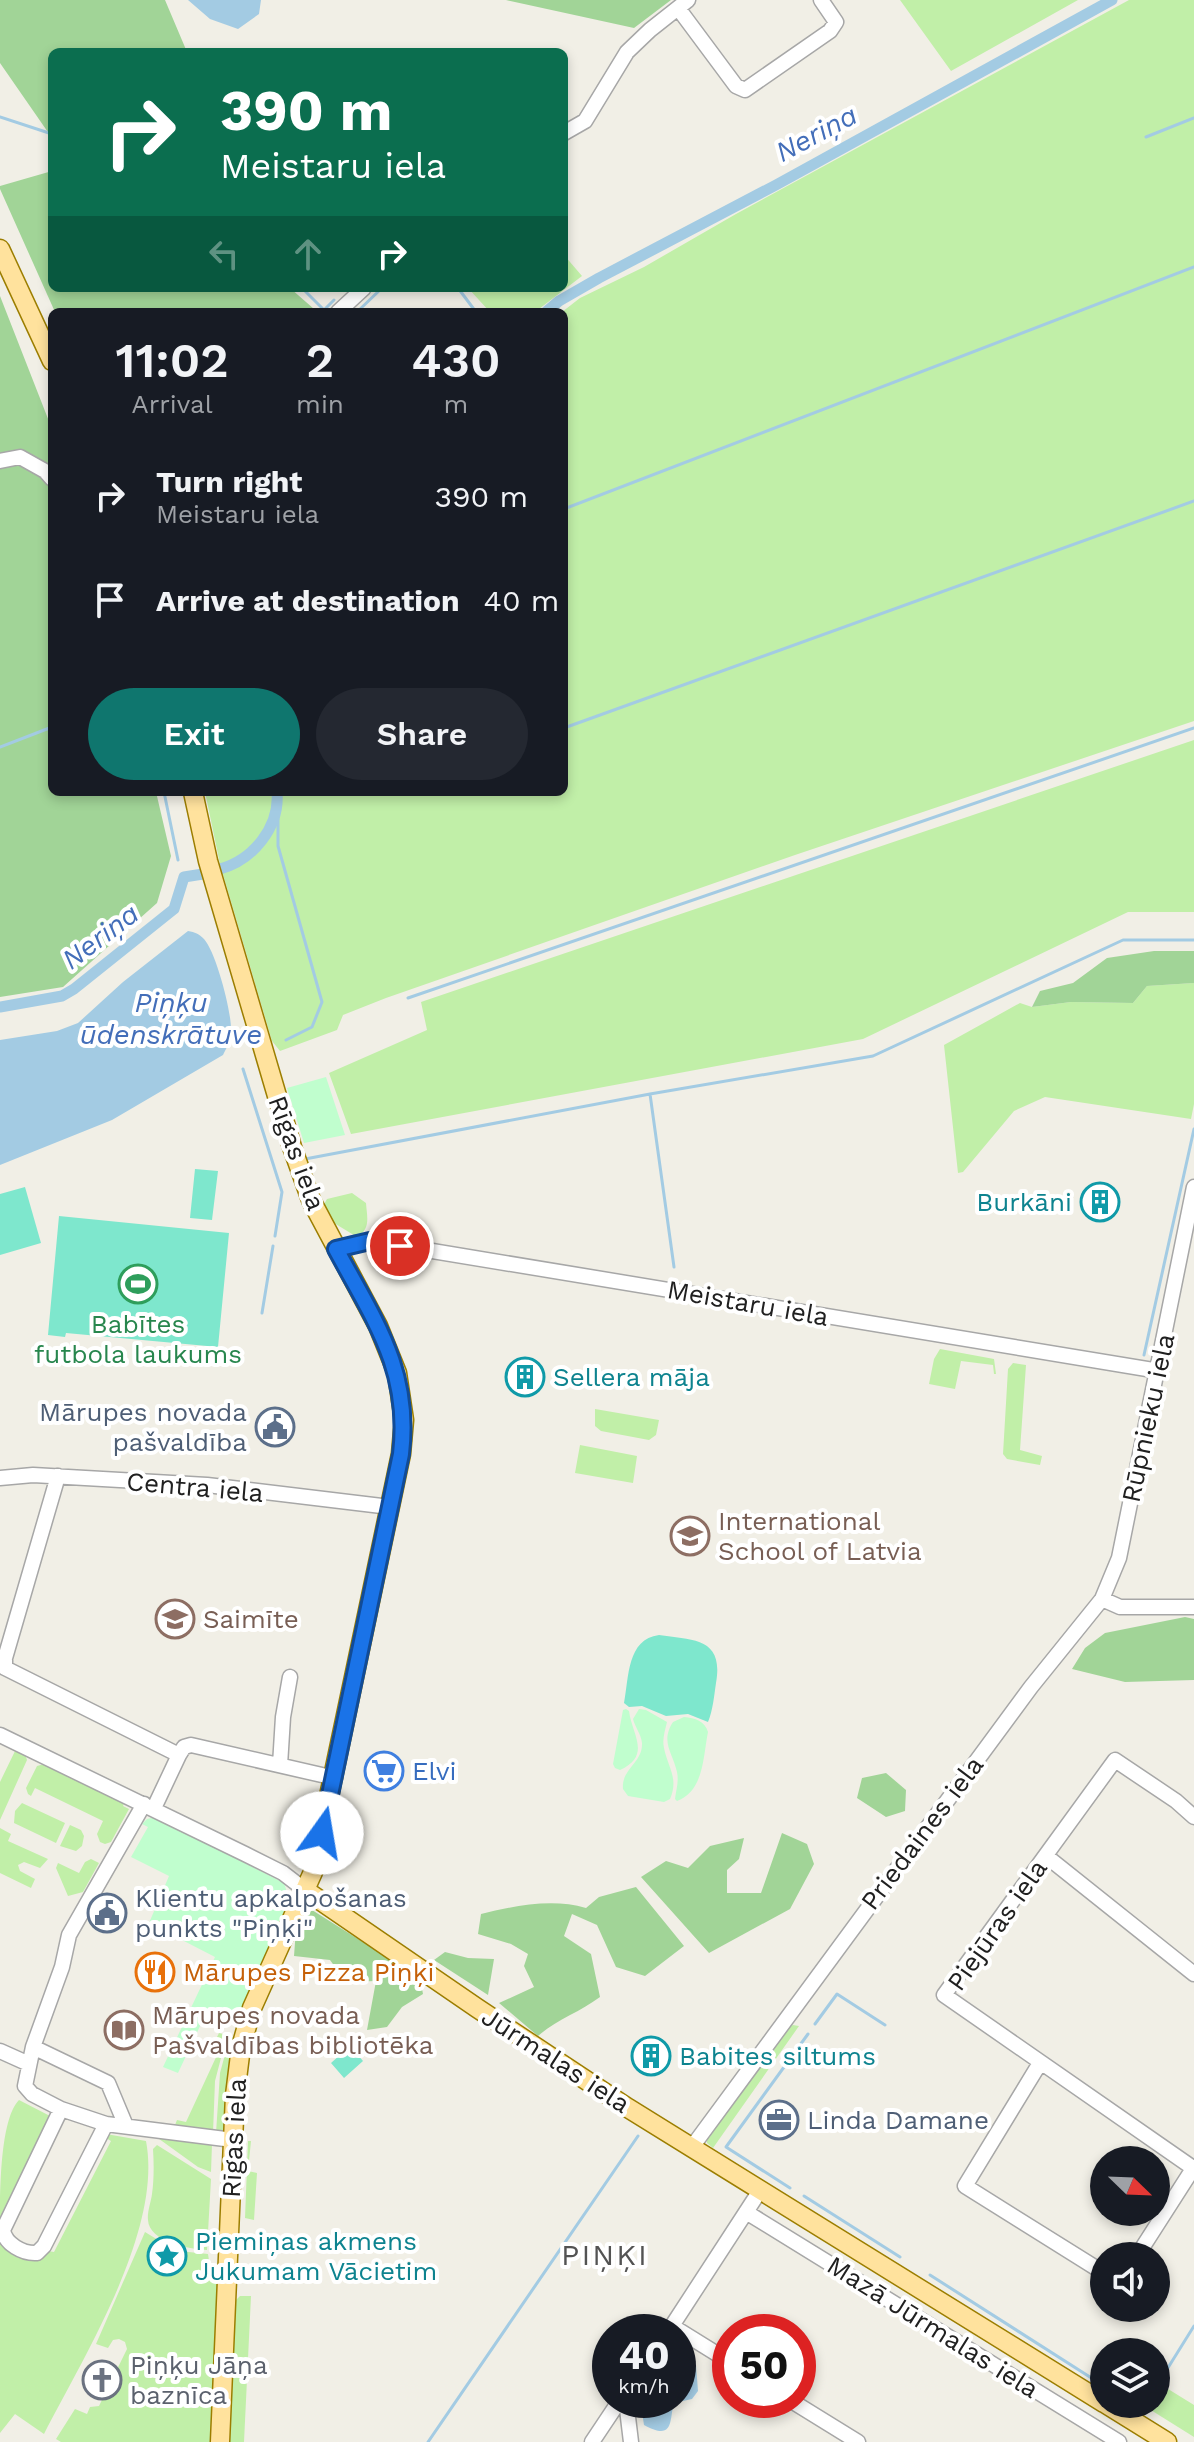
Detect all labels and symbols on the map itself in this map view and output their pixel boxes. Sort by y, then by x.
water label: Neriņa [770,98,863,169]
water label: Neriņa [55,897,145,976]
water label: Piņķu ūdenskrātuve [80,986,262,1051]
street label: Rīgas iela [262,1092,332,1215]
building icon: Burkāni [1079,1181,1121,1223]
place label: Burkāni [976,1187,1072,1217]
pin [366,1212,434,1280]
sports icon: Babītes futbola laukums [117,1263,159,1305]
street label: Meistaru iela [665,1274,831,1332]
place label: Babītes futbola laukums [34,1309,242,1369]
street label: Rūpnieku iela [1115,1331,1181,1505]
building icon: Sellera māja [504,1356,546,1398]
place label: Sellera māja [553,1362,710,1392]
place label: Mārupes novada pašvaldība [39,1397,247,1457]
public building icon: Mārupes novada pašvaldība [254,1406,296,1448]
street label: Centra iela [125,1466,265,1508]
place label: International School of Latvia [718,1506,922,1566]
school or university icon: International School of Latvia [669,1515,711,1557]
school or university icon: Saimīte [154,1598,196,1640]
place label: Saimīte [203,1604,299,1634]
supermarket icon: Elvi [363,1750,405,1792]
street label: Priedaines iela [854,1750,990,1916]
place label: Elvi [412,1756,456,1786]
position arrow [280,1791,364,1875]
street label: Piejūras iela [941,1854,1053,1996]
place label: Klientu apkalpošanas punkts "Piņķi" [135,1883,407,1943]
public building icon: Klientu apkalpošanas punkts "Piņķi" [86,1892,128,1934]
restaurant icon: Mārupes Pizza Piņķi [134,1951,176,1993]
place label: Mārupes Pizza Piņķi [183,1957,434,1987]
place label: Mārupes novada Pašvaldības bibliotēka [152,2000,434,2060]
street label: Jūrmalas iela [476,2001,636,2119]
library icon: Mārupes novada Pašvaldības bibliotēka [103,2009,145,2051]
building icon: Babites siltums [630,2035,672,2077]
place label: Babites siltums [679,2041,876,2071]
street label: Rīgas iela [216,2077,252,2199]
office icon: Linda Damane [758,2099,800,2141]
place label: Linda Damane [807,2105,989,2135]
north arrow [1090,2146,1170,2226]
place label: Piemiņas akmens Jukumam Vācietim [195,2226,437,2286]
place icon: Piemiņas akmens Jukumam Vācietim [146,2235,188,2277]
district label: PIŅĶI [561,2237,649,2272]
street label: Mazā Jūrmalas iela [822,2250,1044,2404]
speed limit sign: 50 [712,2314,816,2418]
place label: Piņķu Jāņa baznīca [130,2350,268,2410]
church icon: Piņķu Jāņa baznīca [81,2359,123,2401]

